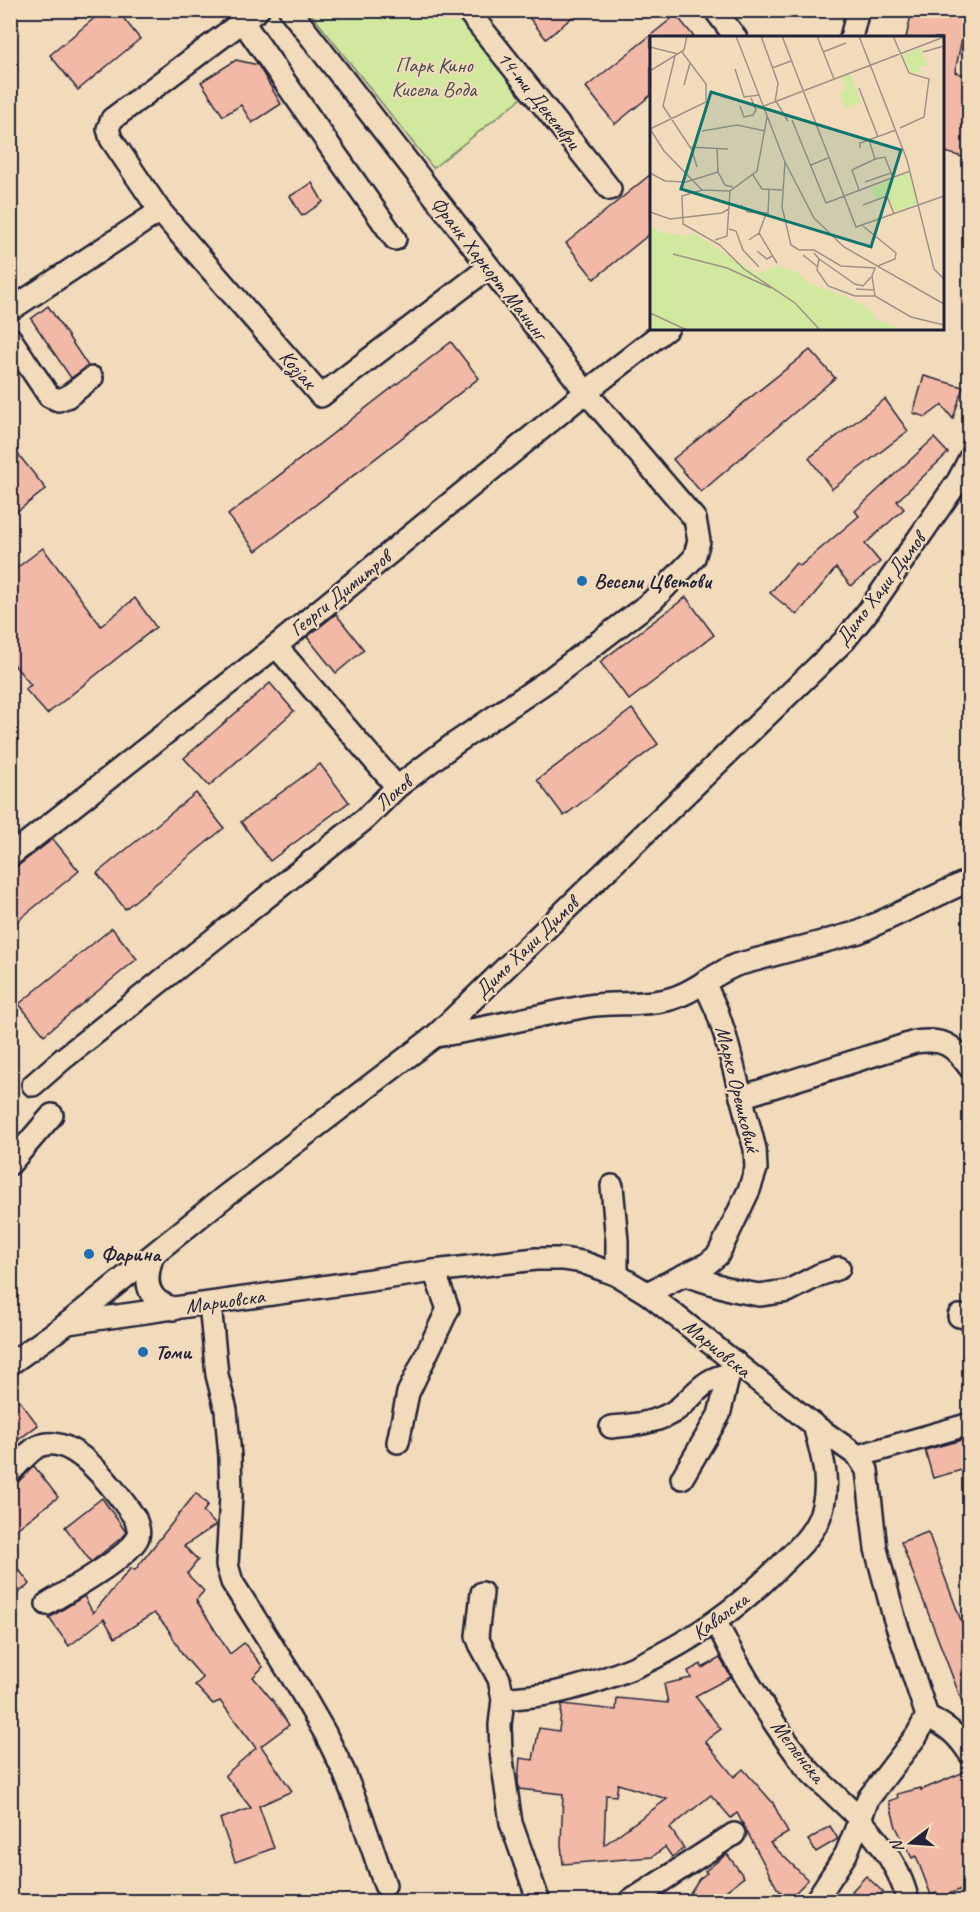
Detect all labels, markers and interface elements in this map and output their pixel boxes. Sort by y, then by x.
inset map [650,36,944,330]
street label: 14-ти Декември [492,46,587,155]
park label: Парк Кино Кисела Вода [391,52,478,102]
street label: Франк Харкорт Манинг [425,191,555,347]
street label: Козјак [273,344,324,396]
street label: Димо Хаџи Димов [829,524,933,651]
street label: Георги Димитров [284,541,399,642]
place label: Весели Цветови [594,568,713,594]
marker: Весели Цветови [575,574,589,588]
street label: Локов [369,767,420,816]
street label: Димо Хаџи Димов [468,888,586,1003]
street label: Марко Орешковиќ [710,1023,767,1156]
place label: Фарина [101,1241,162,1267]
marker: Фарина [82,1247,96,1261]
street label: Мариовска [184,1282,268,1319]
street label: Мариовска [678,1313,758,1384]
place label: Томи [155,1339,193,1365]
marker: Томи [136,1345,150,1359]
street label: Кавалска [687,1585,755,1646]
street label: Мегленска [765,1714,832,1790]
north arrow [881,1813,941,1873]
text: N [886,1836,909,1855]

